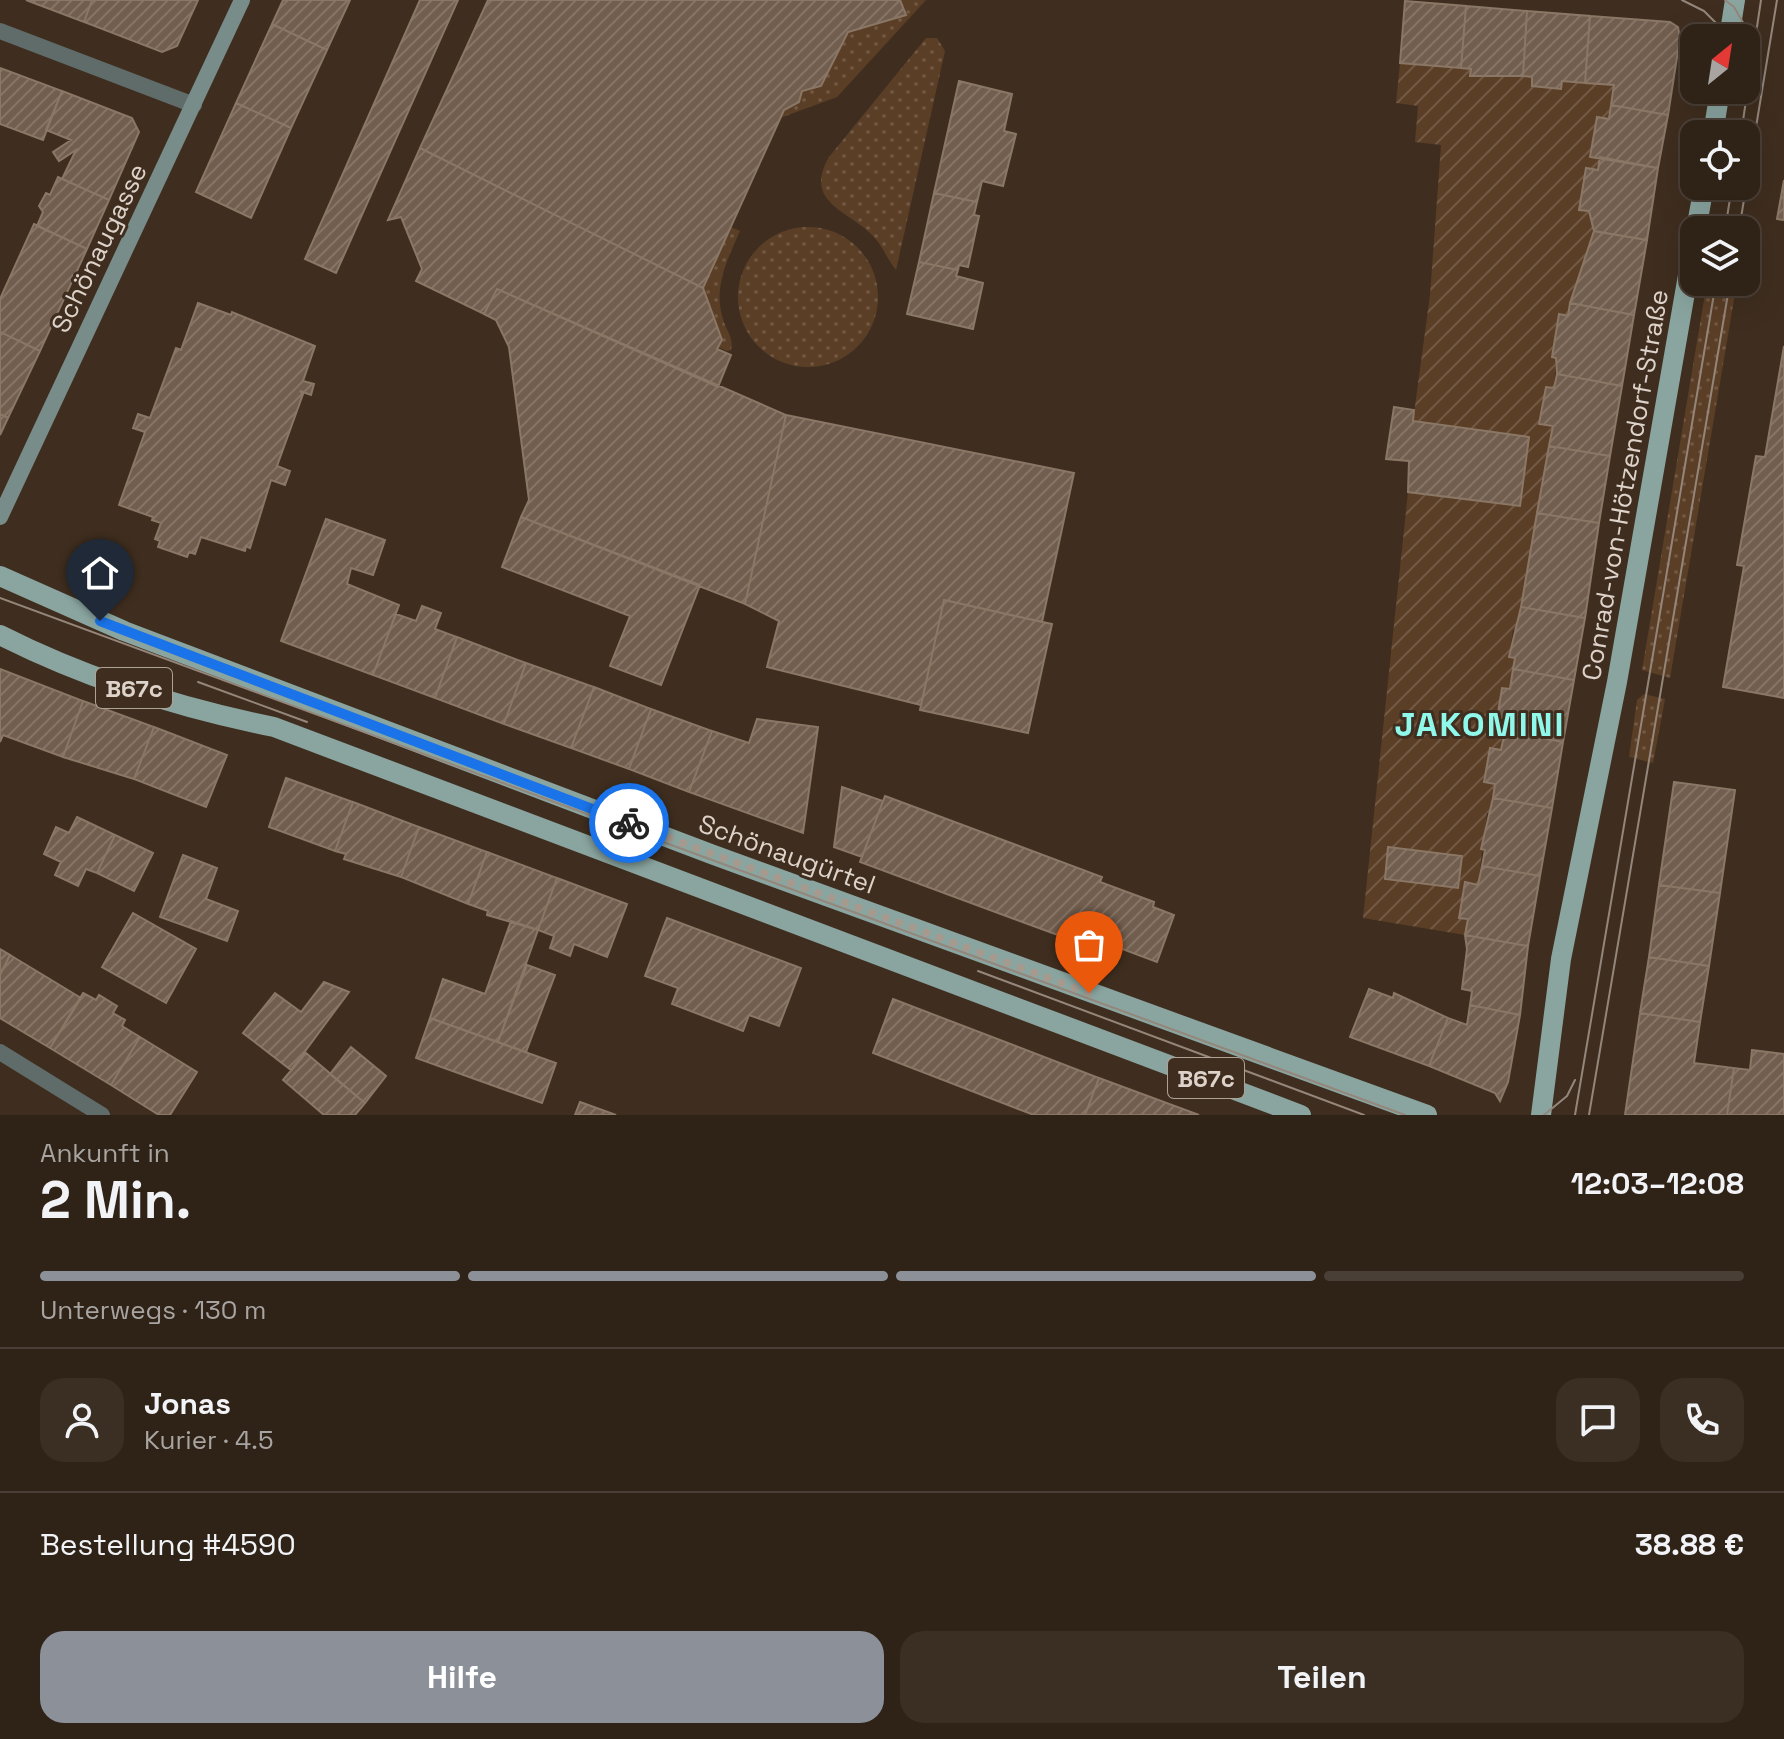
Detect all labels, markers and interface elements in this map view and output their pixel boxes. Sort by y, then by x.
north arrow [1680,24,1760,104]
map controls [1680,24,1760,296]
button: locate [1680,120,1760,200]
street label: Schönaugasse [43,158,155,338]
button: layers [1680,216,1760,296]
street label: Conrad-von-Hötzendorf-Straße [1574,287,1676,683]
pin [66,539,134,621]
icon: home [78,551,122,595]
road number: B67c [96,668,172,708]
district label: JAKOMINI [1395,703,1565,746]
courier [589,783,669,863]
icon: bike [607,801,651,845]
street label: Schönaugürtel [694,806,880,902]
pin [1055,911,1123,993]
icon: bag [1067,923,1111,967]
road number: B67c [1168,1058,1244,1098]
text: Ankunft in [40,1136,170,1170]
text: 12:03–12:08 [1571,1164,1744,1203]
text: 2 Min. [40,1167,191,1233]
text: Unterwegs · 130 m [40,1293,266,1327]
button: person [40,1378,124,1462]
button: chat [1556,1378,1640,1462]
button: phone [1660,1378,1744,1462]
text: Jonas [144,1384,231,1423]
text: Kurier · 4.5 [144,1423,274,1457]
text: Bestellung #4590 [40,1525,296,1564]
text: 38.88 € [1635,1525,1744,1564]
button: Hilfe [40,1631,884,1723]
button: Teilen [900,1631,1744,1723]

